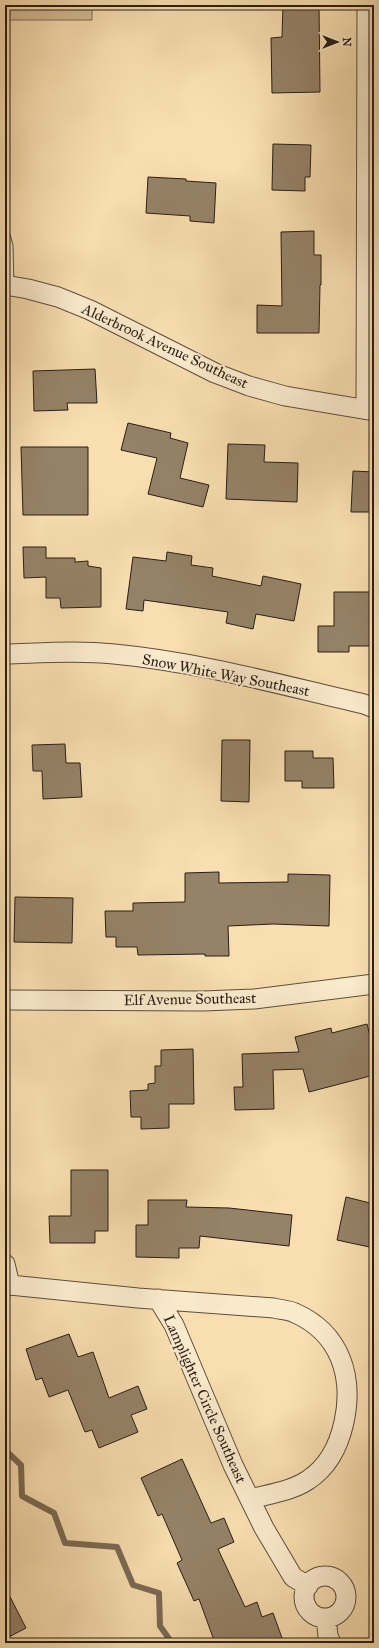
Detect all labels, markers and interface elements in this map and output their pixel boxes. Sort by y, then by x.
north arrow [317,22,357,62]
text: N [340,37,353,47]
street label: Alderbrook Avenue Southeast [78,299,252,393]
street label: Snow White Way Southeast [141,650,312,700]
street label: Elf Avenue Southeast [124,989,257,1009]
street label: Lamplighter Circle Southeast [160,1312,251,1487]

